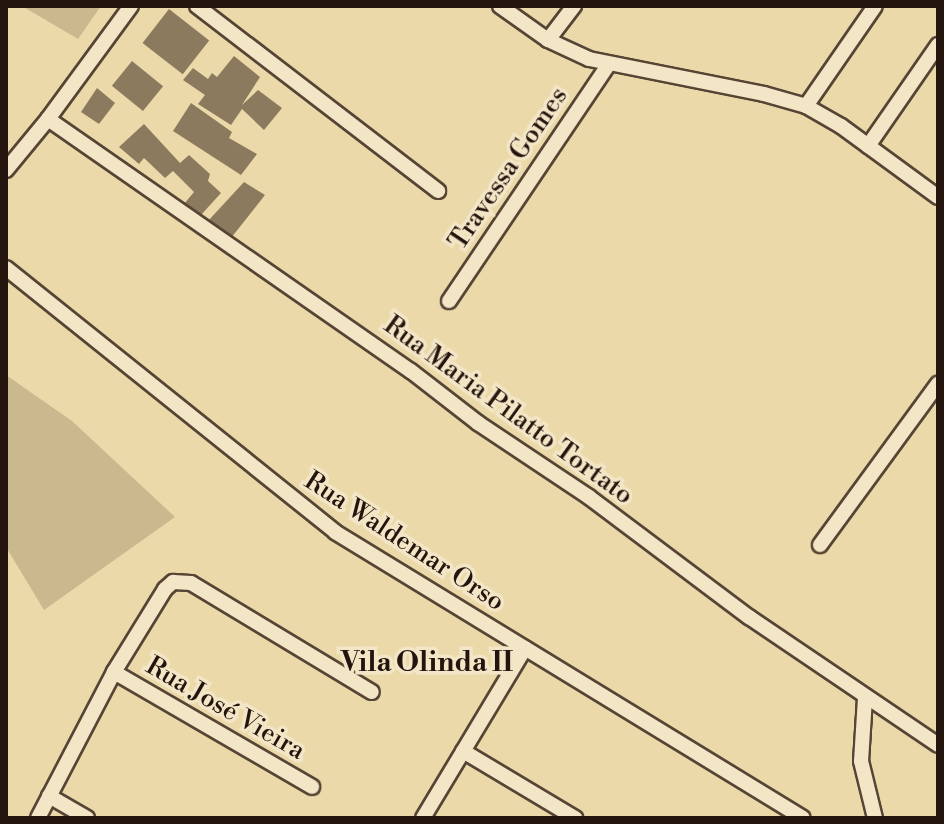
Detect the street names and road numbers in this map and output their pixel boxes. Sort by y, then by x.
street label: Travessa Gomes [443,82,575,256]
street label: Rua Maria Pilatto Tortato [377,310,639,512]
street label: Rua Waldemar Orso [298,466,510,618]
street label: Rua José Vieira [140,651,310,767]

